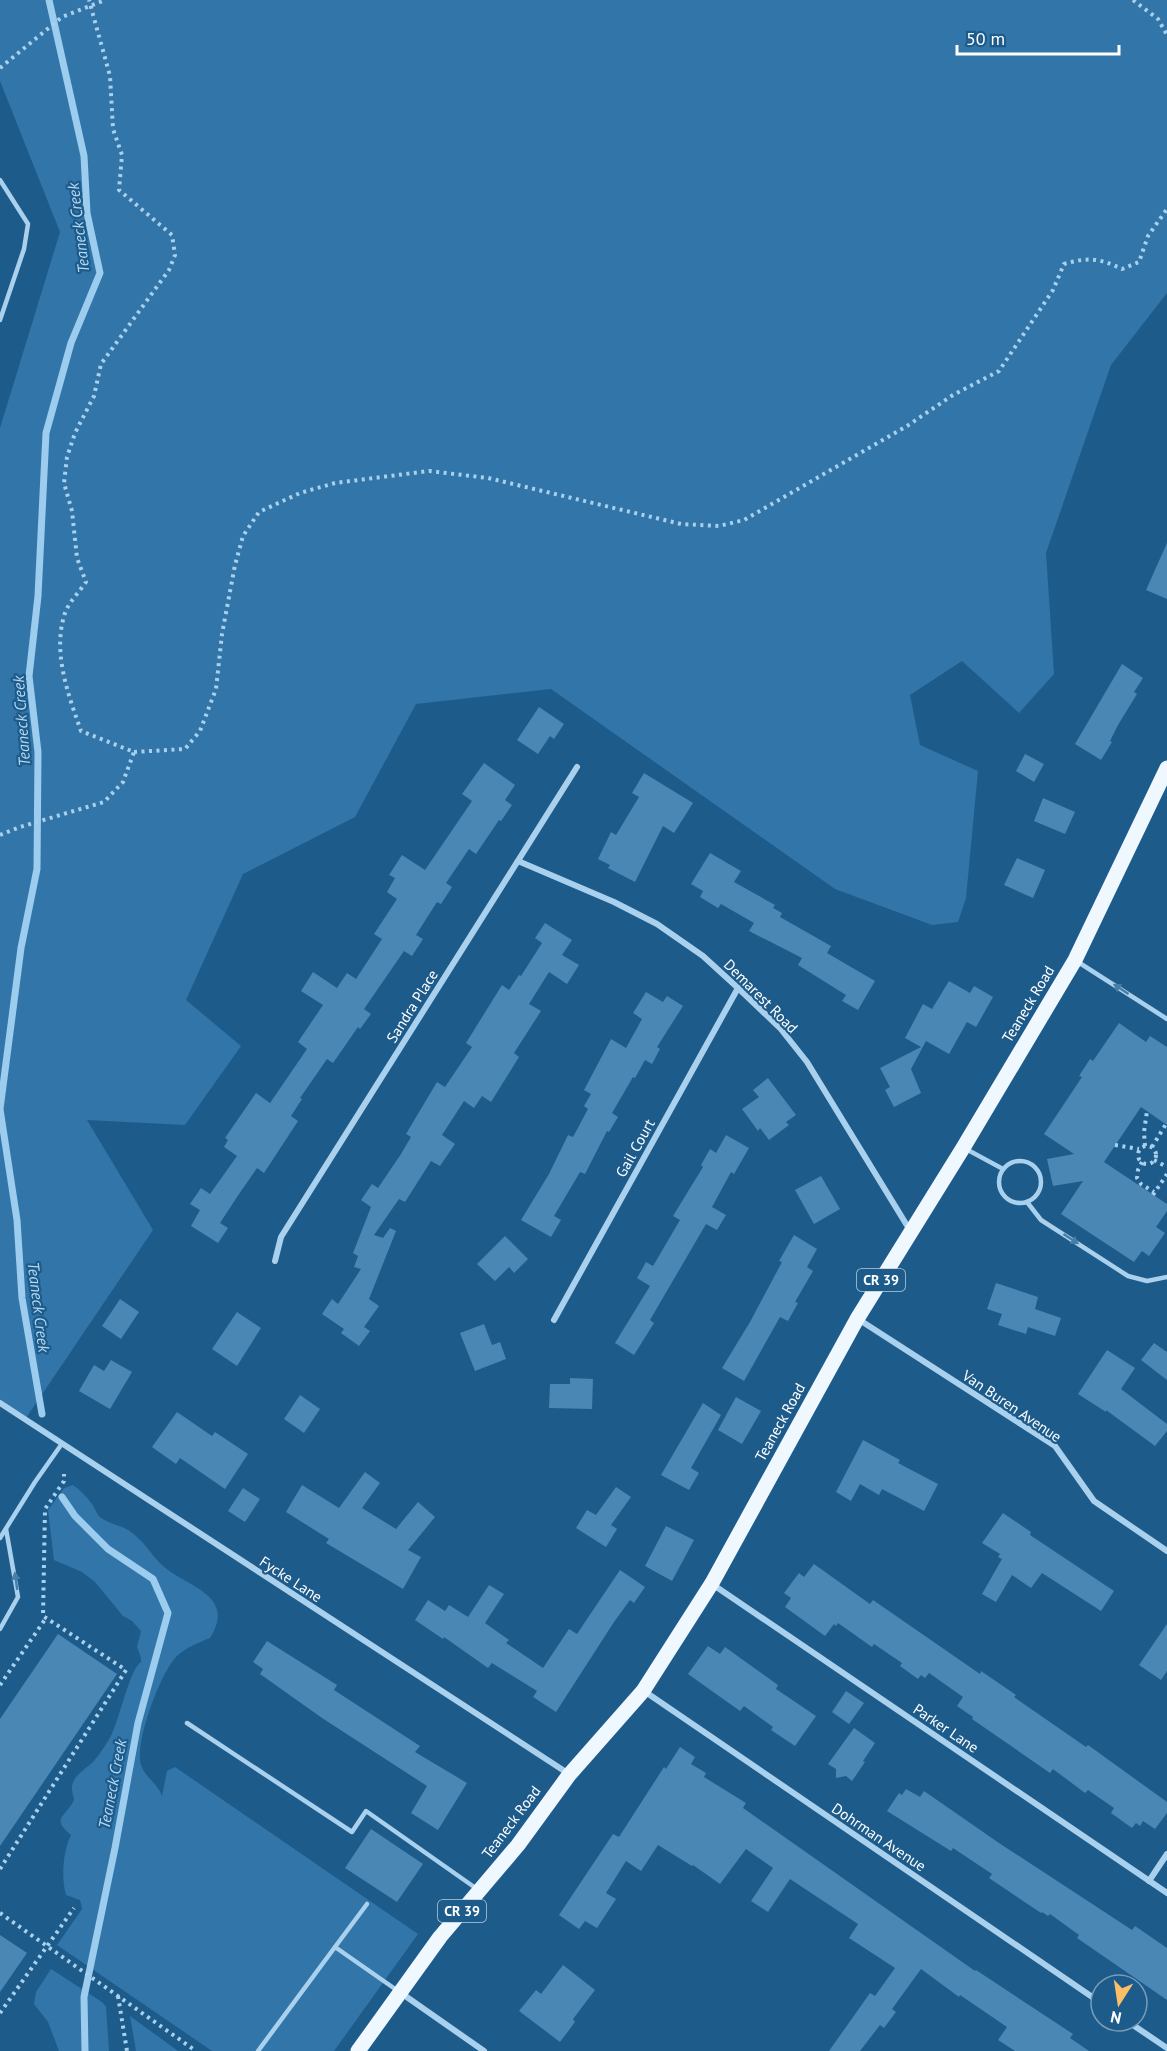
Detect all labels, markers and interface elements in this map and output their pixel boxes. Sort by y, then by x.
scale bar [957,18,1119,56]
text: 50 m [966,27,1005,50]
water label: Teaneck Creek [62,181,93,274]
water label: Teaneck Creek [8,674,34,767]
street label: Demarest Road [720,955,802,1037]
street label: Teaneck Road [998,962,1058,1046]
street label: Sandra Place [382,966,442,1046]
one-way arrow [1113,984,1129,995]
street label: Gail Court [611,1115,659,1181]
one-way arrow [1062,1234,1079,1245]
water label: Teaneck Creek [24,1261,55,1354]
road number: CR 39 [857,1269,905,1291]
street label: Van Buren Avenue [958,1365,1065,1446]
street label: Teaneck Road [751,1380,809,1464]
street label: Fycke Lane [256,1552,326,1606]
one-way arrow [12,1571,21,1590]
street label: Parker Lane [910,1699,982,1757]
water label: Teaneck Creek [94,1737,131,1831]
street label: Teaneck Road [477,1782,545,1862]
street label: Dohrman Avenue [828,1799,930,1875]
road number: CR 39 [438,1900,486,1922]
north arrow [1089,1973,1149,2033]
text: N [1109,2007,1123,2029]

